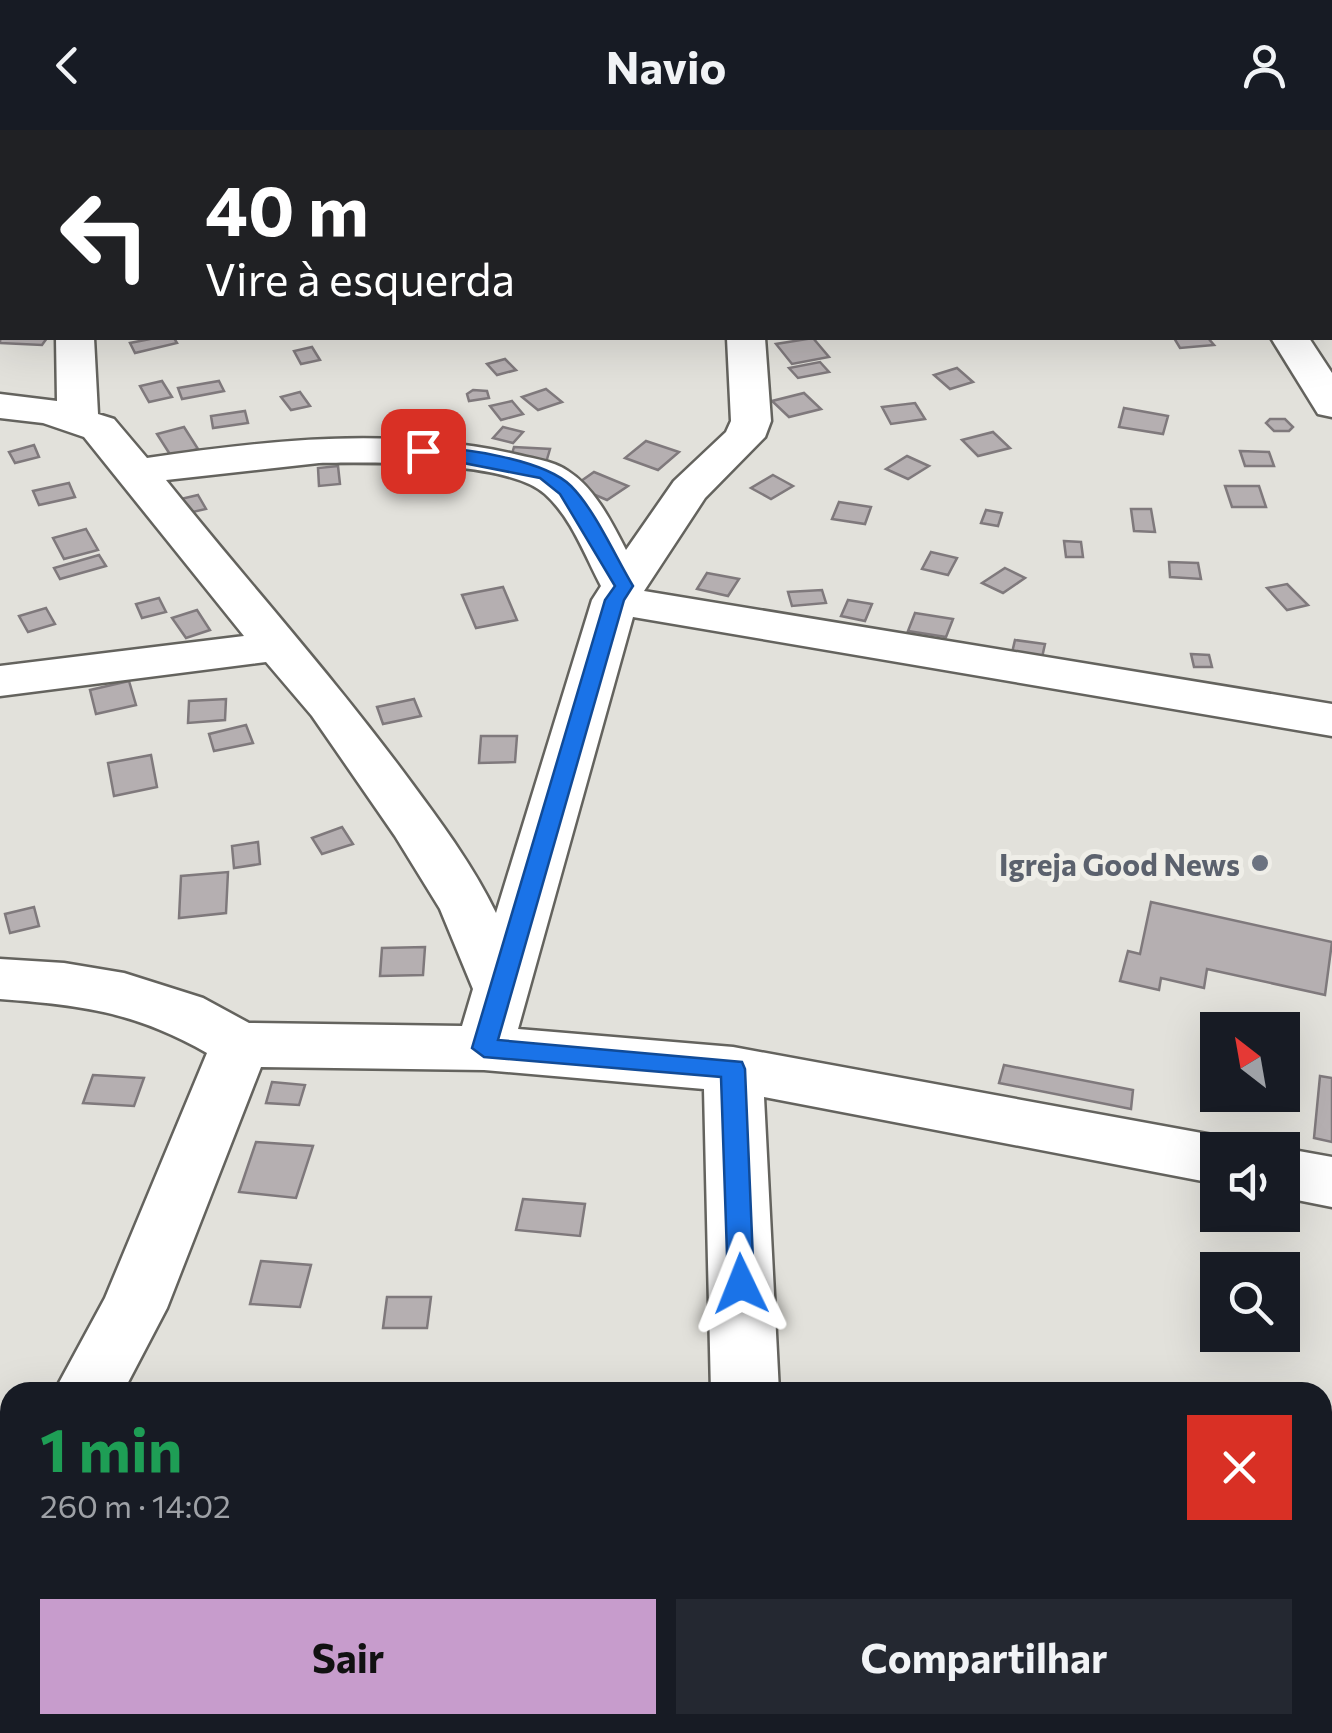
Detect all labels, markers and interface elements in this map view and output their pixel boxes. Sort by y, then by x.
icon: back [40,38,95,93]
text: Navio [606,38,726,93]
icon: person [1237,38,1292,93]
text: 40 m [205,165,369,250]
icon: left [40,170,170,300]
text: Vire à esquerda [205,250,515,305]
pin [381,409,466,494]
icon: arrive [396,424,451,479]
place label: Igreja Good News [999,845,1240,882]
marker: Igreja Good News [1249,852,1271,874]
north arrow [1200,1012,1300,1112]
map controls [1200,1012,1300,1352]
button: sound [1200,1132,1300,1232]
position arrow [689,1232,793,1336]
button: search [1200,1252,1300,1352]
text: 1 min [40,1411,182,1484]
button: close [1187,1415,1292,1520]
text: 260 m · 14:02 [40,1485,231,1525]
button: Sair [40,1599,656,1714]
button: Compartilhar [676,1599,1292,1714]

